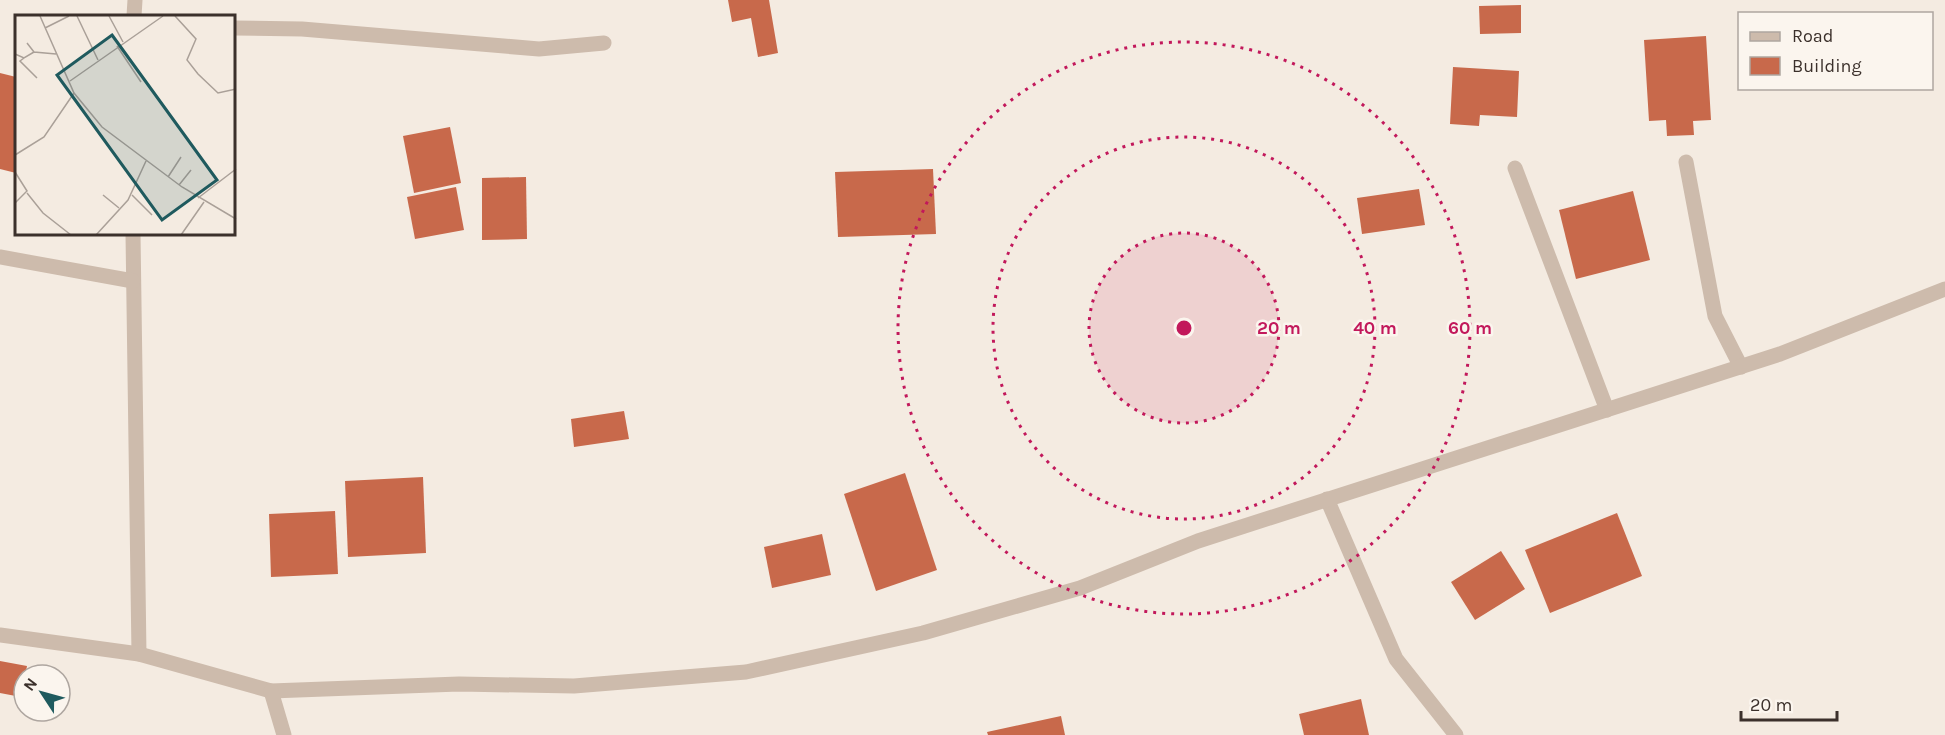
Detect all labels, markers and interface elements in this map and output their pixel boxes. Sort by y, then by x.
legend [1738,12,1933,90]
inset map [15,15,236,236]
text: Road [1792,25,1833,47]
text: Building [1792,55,1862,77]
text: 20 m [1257,317,1301,339]
text: 40 m [1353,317,1397,339]
text: 60 m [1448,317,1492,339]
centre of rings [1174,318,1194,338]
north arrow [12,663,72,723]
text: N [19,674,41,695]
scale bar [1741,684,1837,722]
text: 20 m [1750,694,1792,716]

